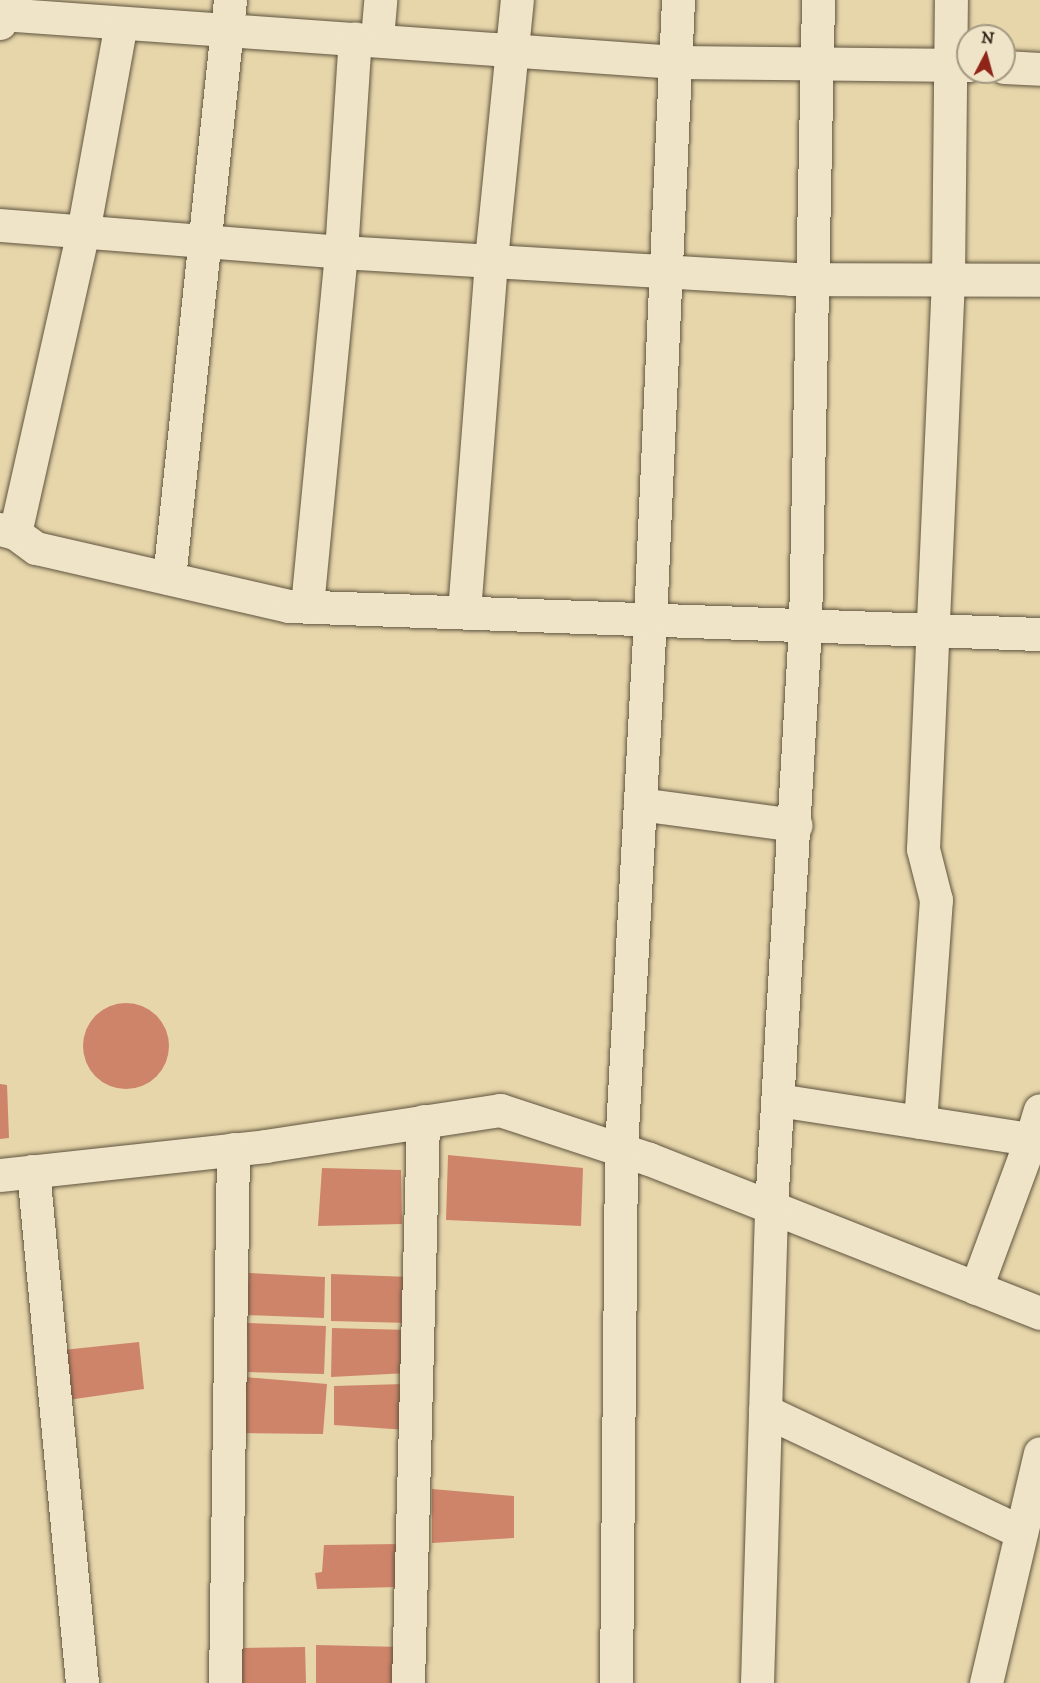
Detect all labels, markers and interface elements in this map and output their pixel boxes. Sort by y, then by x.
north arrow [956,24,1016,84]
text: N [980,27,995,49]

